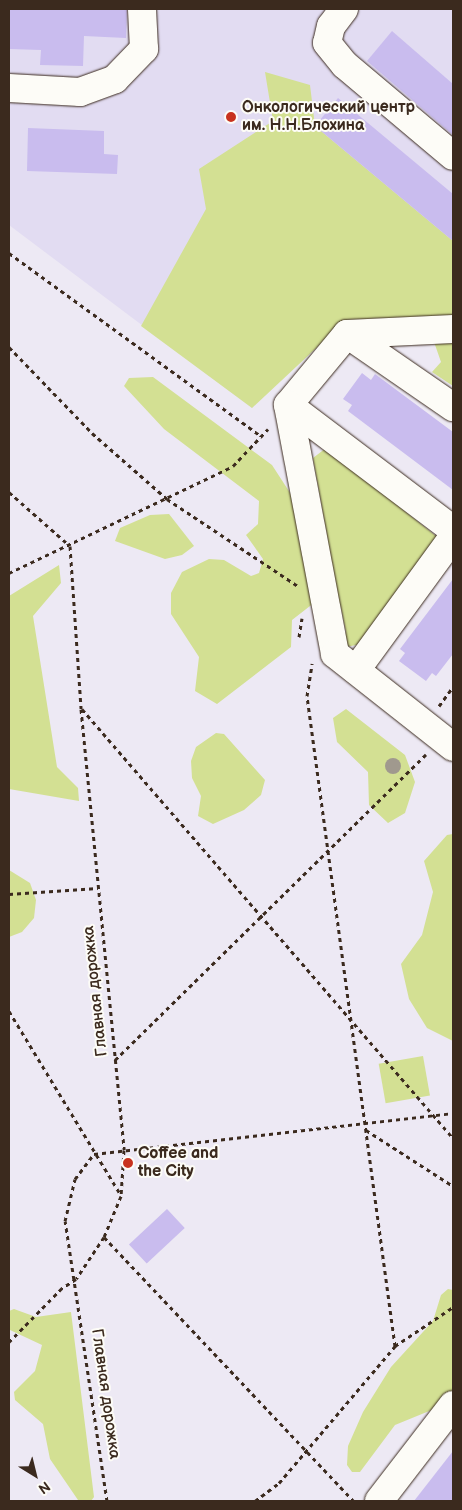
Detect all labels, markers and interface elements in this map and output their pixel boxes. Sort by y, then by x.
place label: Онкологический центр им. Н.Н.Блохина [242,98,415,136]
marker: Онкологический центр им. Н.Н.Блохина [224,110,238,124]
street label: Главная дорожка [80,925,112,1057]
place label: Coffee and the City [138,1144,218,1182]
marker: Coffee and the City [122,1157,134,1169]
street label: Главная дорожка [86,1328,124,1460]
north arrow [10,1450,60,1500]
text: N [35,1478,53,1498]

